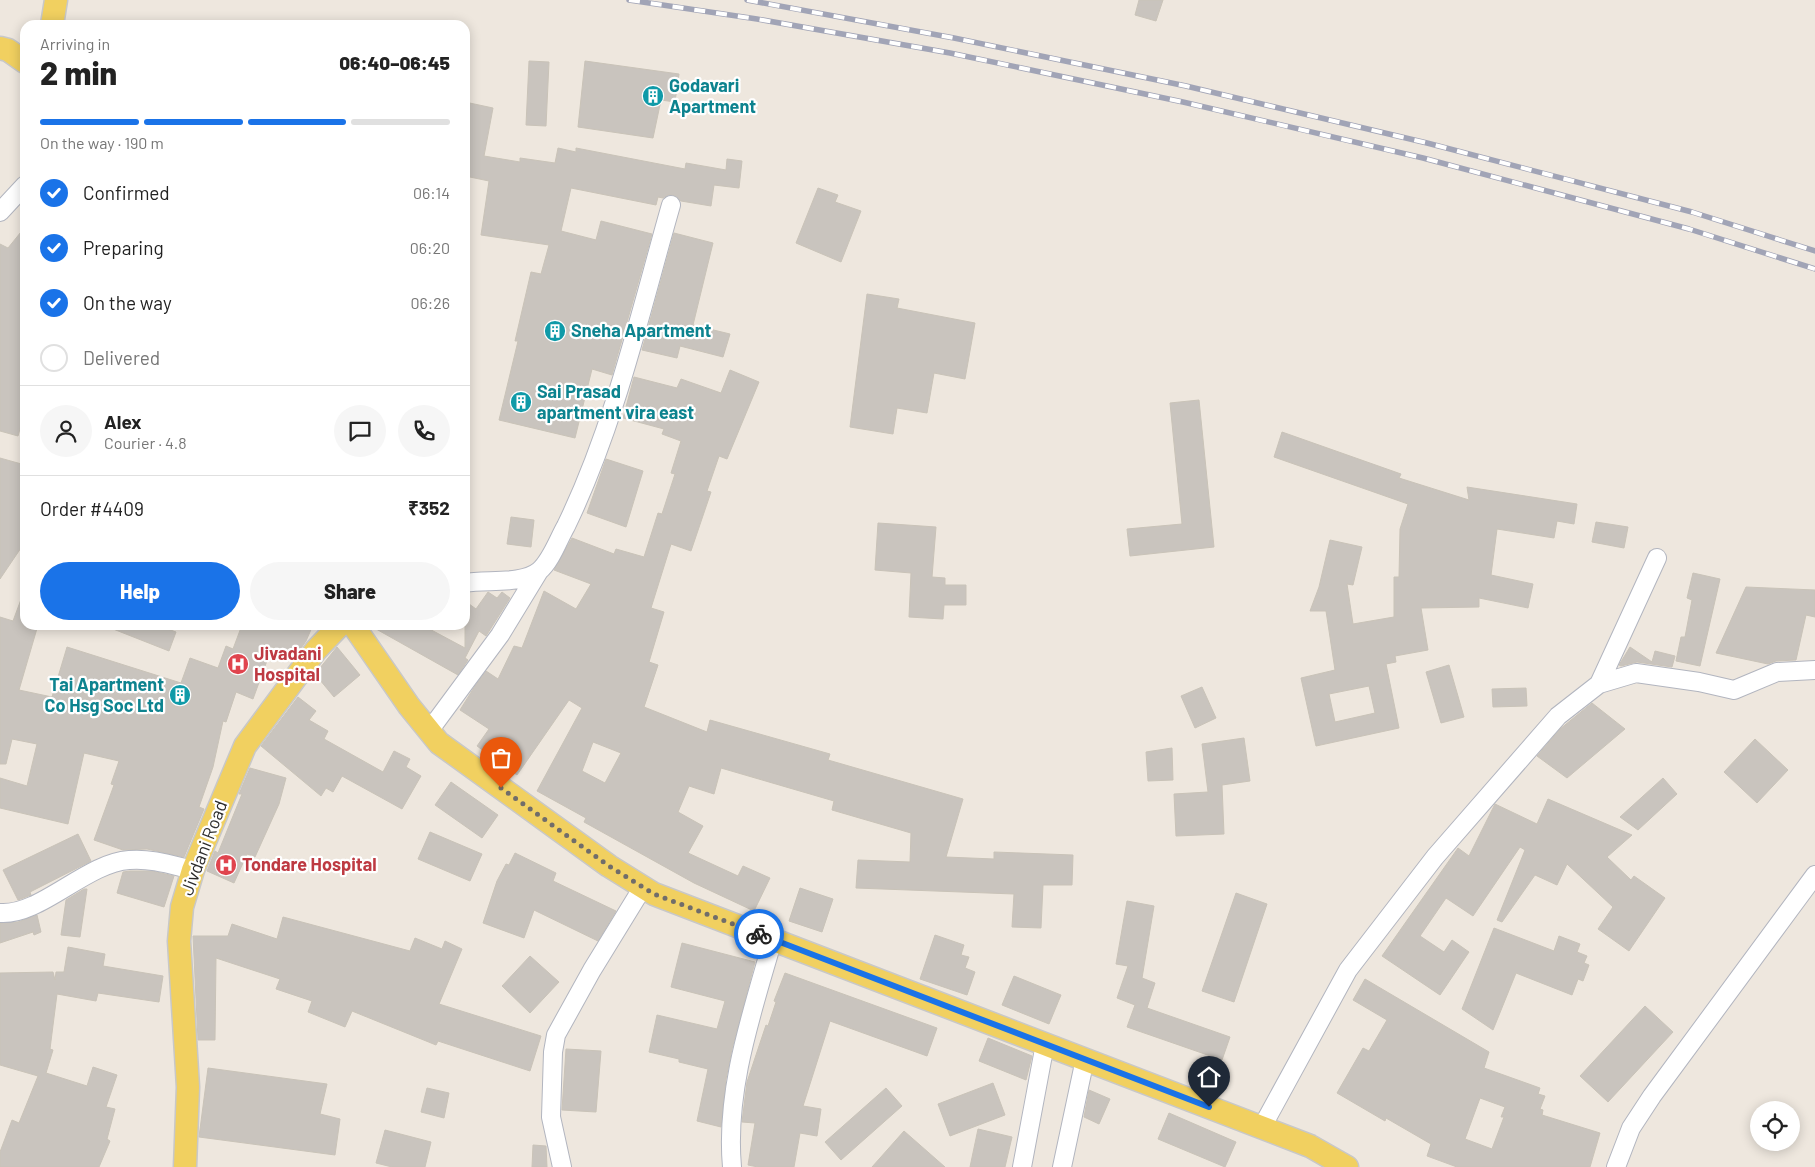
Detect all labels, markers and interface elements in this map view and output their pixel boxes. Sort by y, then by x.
text: Arriving in [40,34,110,53]
text: 06:40–06:45 [339,51,450,74]
text: 2 min [40,53,117,91]
place label: Godavari Apartment [669,74,756,117]
building icon: Godavari Apartment [641,84,665,108]
text: On the way · 190 m [40,133,164,152]
icon: check [40,179,68,207]
text: Confirmed [83,181,170,204]
text: 06:14 [413,183,450,202]
icon: check [40,234,68,262]
text: Preparing [83,236,164,259]
text: 06:20 [410,238,450,257]
icon: check [40,289,68,317]
text: On the way [83,291,172,314]
text: 06:26 [410,293,450,312]
building icon: Sneha Apartment [543,319,567,343]
place label: Sneha Apartment [571,319,712,341]
text: Delivered [83,346,160,369]
place label: Sai Prasad apartment vira east [537,380,694,423]
building icon: Sai Prasad apartment vira east [509,390,533,414]
button: person [40,405,92,457]
button: chat [334,405,386,457]
button: phone [398,405,450,457]
text: Alex [104,410,142,433]
text: Courier · 4.8 [104,433,187,452]
text: ₹352 [408,496,450,519]
text: Order #4409 [40,497,144,520]
button: Help [40,562,240,620]
button: Share [250,562,450,620]
place label: Jivadani Hospital [254,642,322,685]
hospital icon: Jivadani Hospital [226,652,250,676]
place label: Tai Apartment Co Hsg Soc Ltd [45,673,164,716]
building icon: Tai Apartment Co Hsg Soc Ltd [168,683,192,707]
pin [480,737,522,788]
icon: bag [487,744,515,772]
street label: Jivdani Road [175,797,231,898]
hospital icon: Tondare Hospital [214,853,238,877]
place label: Tondare Hospital [242,853,377,875]
courier [734,909,784,959]
icon: bike [745,920,773,948]
pin [1188,1056,1230,1107]
icon: home [1195,1063,1223,1091]
map controls [1750,1101,1800,1151]
button: locate [1750,1101,1800,1151]

